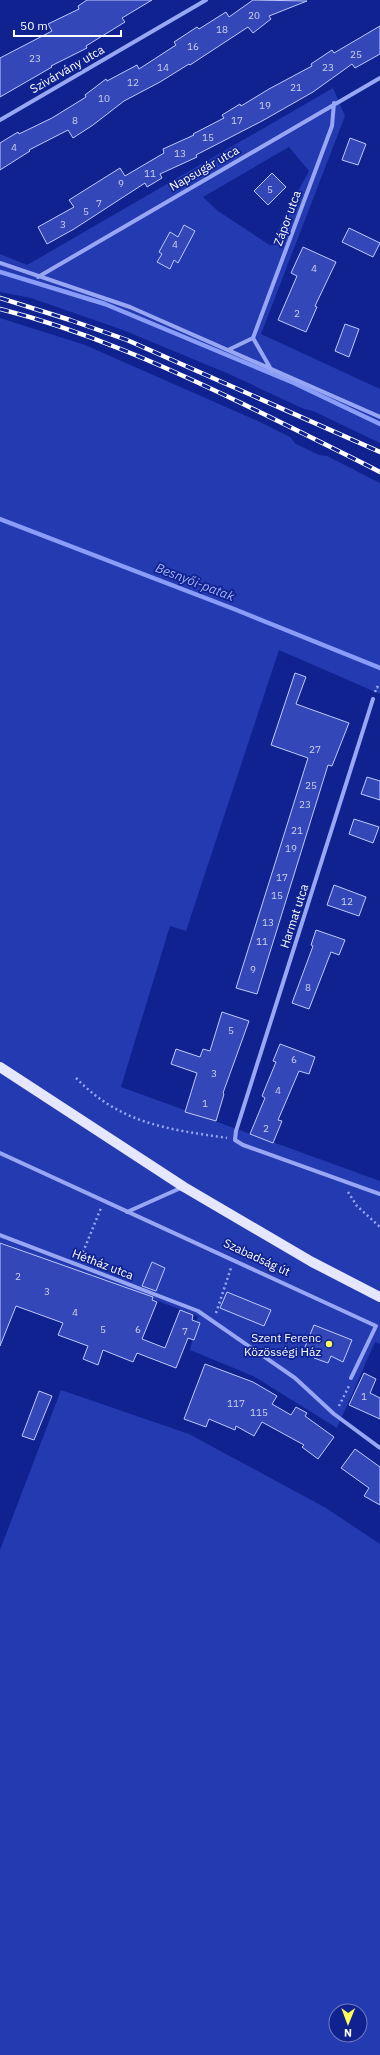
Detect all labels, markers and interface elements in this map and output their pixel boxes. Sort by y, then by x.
house number: 20 [248,9,260,22]
scale bar [14,12,121,38]
text: 50 m [20,18,48,33]
house number: 18 [216,23,228,36]
house number: 16 [187,40,199,53]
street label: Szivárvány utca [27,41,107,96]
house number: 25 [350,48,362,61]
house number: 23 [29,52,41,65]
house number: 14 [157,61,169,74]
house number: 23 [322,61,334,74]
house number: 12 [127,76,139,89]
house number: 21 [290,81,302,94]
house number: 10 [98,92,110,105]
house number: 19 [259,99,271,112]
house number: 8 [72,114,78,127]
house number: 17 [231,114,243,127]
house number: 15 [202,131,214,144]
house number: 4 [11,141,17,154]
street label: Napsugár utca [167,142,242,194]
house number: 13 [174,147,186,160]
house number: 11 [144,167,156,180]
house number: 9 [118,177,124,190]
house number: 5 [267,183,273,196]
street label: Zápor utca [270,188,304,248]
house number: 7 [96,197,102,210]
house number: 5 [83,205,89,218]
house number: 3 [60,218,66,231]
house number: 4 [172,238,178,251]
house number: 4 [311,262,317,275]
house number: 2 [294,307,300,320]
water label: Besnyői-patak [153,559,237,605]
house number: 27 [309,743,321,756]
house number: 25 [305,779,317,792]
house number: 23 [299,798,311,811]
house number: 21 [291,824,303,837]
house number: 19 [285,842,297,855]
house number: 17 [276,871,288,884]
street label: Harmat utca [277,881,312,950]
house number: 15 [271,889,283,902]
house number: 12 [341,895,353,908]
house number: 13 [262,916,274,929]
house number: 11 [256,935,268,948]
house number: 9 [250,963,256,976]
house number: 8 [305,981,311,994]
house number: 5 [228,1024,234,1037]
house number: 6 [291,1053,297,1066]
house number: 3 [211,1067,217,1080]
house number: 4 [275,1084,281,1097]
house number: 1 [202,1097,208,1110]
house number: 2 [263,1122,269,1135]
street label: Szabadság út [221,1235,293,1279]
street label: Hétház utca [70,1245,136,1283]
house number: 2 [15,1270,21,1283]
house number: 3 [44,1285,50,1298]
house number: 4 [72,1306,78,1319]
house number: 5 [100,1323,106,1336]
house number: 6 [135,1323,141,1336]
house number: 7 [182,1325,188,1338]
place label: Szent Ferenc Közösségi Ház [244,1330,321,1359]
marker: Szent Ferenc Közösségi Ház [324,1339,334,1349]
house number: 1 [361,1390,367,1403]
house number: 117 [227,1397,245,1410]
house number: 115 [250,1406,268,1419]
north arrow [328,2003,368,2043]
text: N [344,2026,352,2040]

